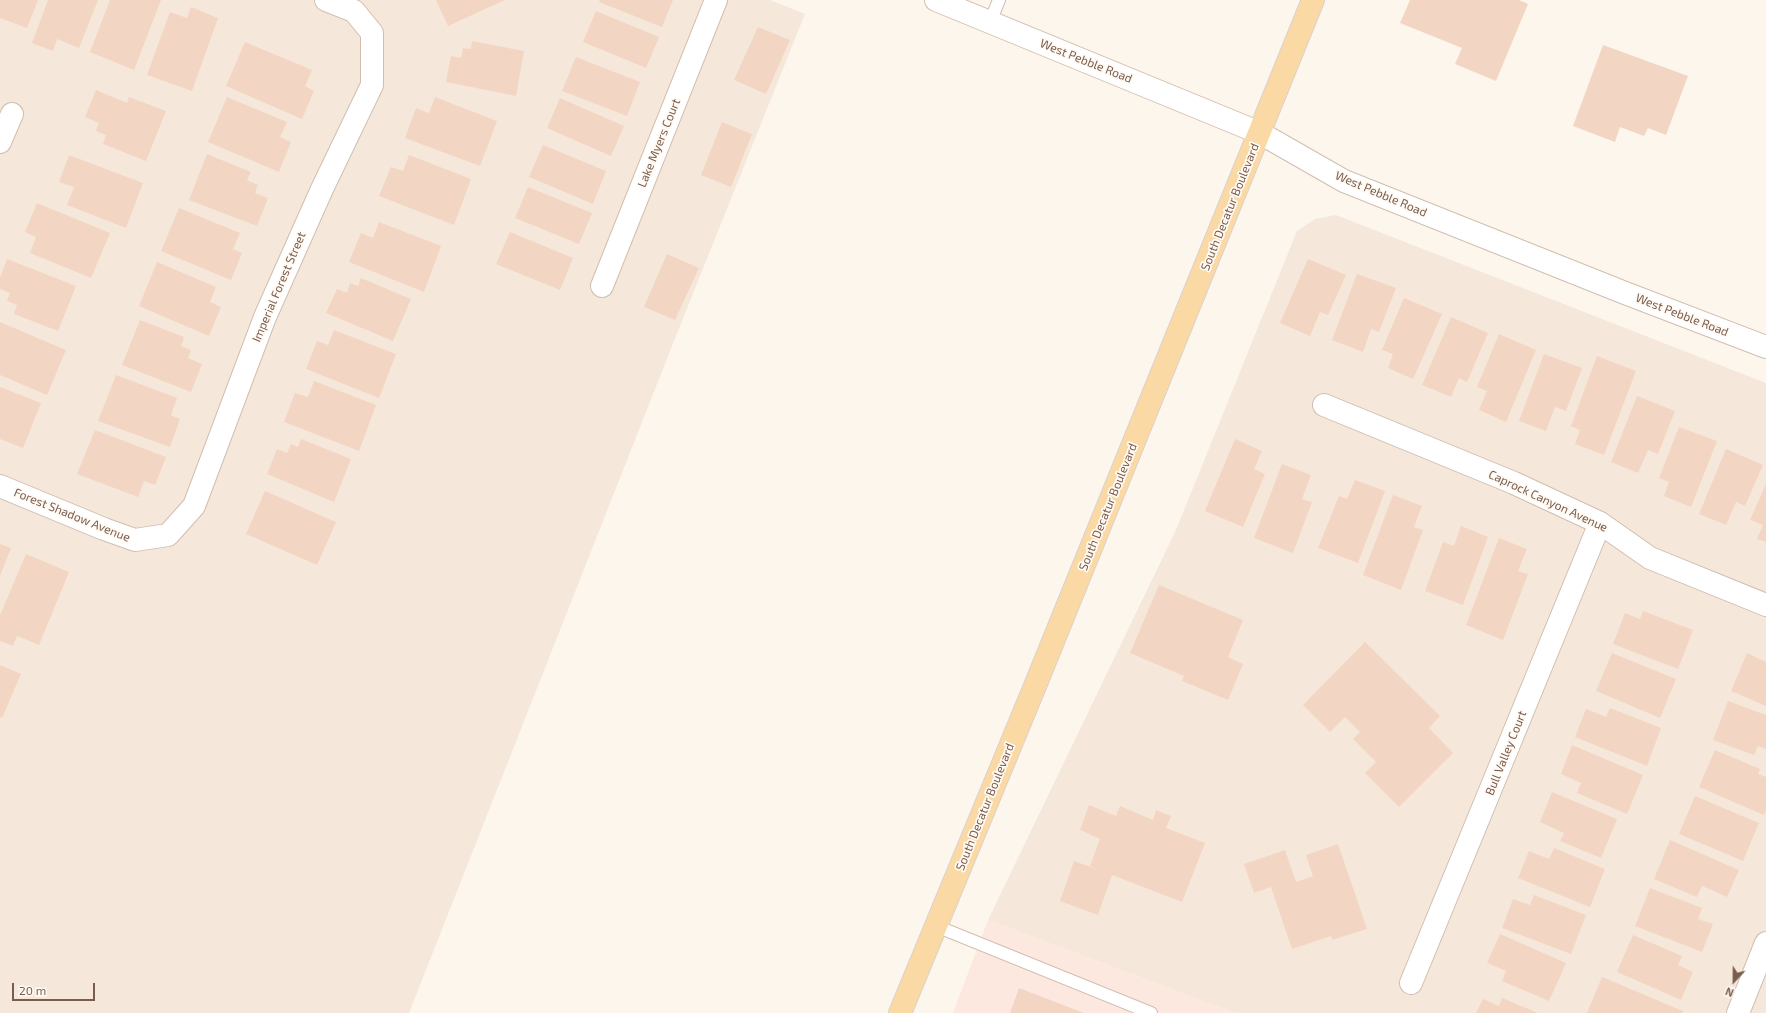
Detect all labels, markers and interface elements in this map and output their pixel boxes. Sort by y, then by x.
street label: West Pebble Road [1038,36,1134,86]
street label: Lake Myers Court [635,96,683,190]
street label: South Decatur Boulevard [1198,141,1262,273]
street label: West Pebble Road [1333,168,1429,220]
street label: Imperial Forest Street [249,230,309,344]
street label: West Pebble Road [1633,291,1731,339]
street label: South Decatur Boulevard [1076,441,1140,573]
street label: Caprock Canyon Avenue [1486,467,1610,535]
street label: Forest Shadow Avenue [12,485,132,545]
street label: Bull Valley Court [1482,709,1530,797]
street label: South Decatur Boulevard [953,741,1017,873]
north arrow [1714,961,1754,1001]
scale bar [14,975,97,1001]
text: 20 m [19,983,46,997]
text: N [1723,985,1735,1000]

